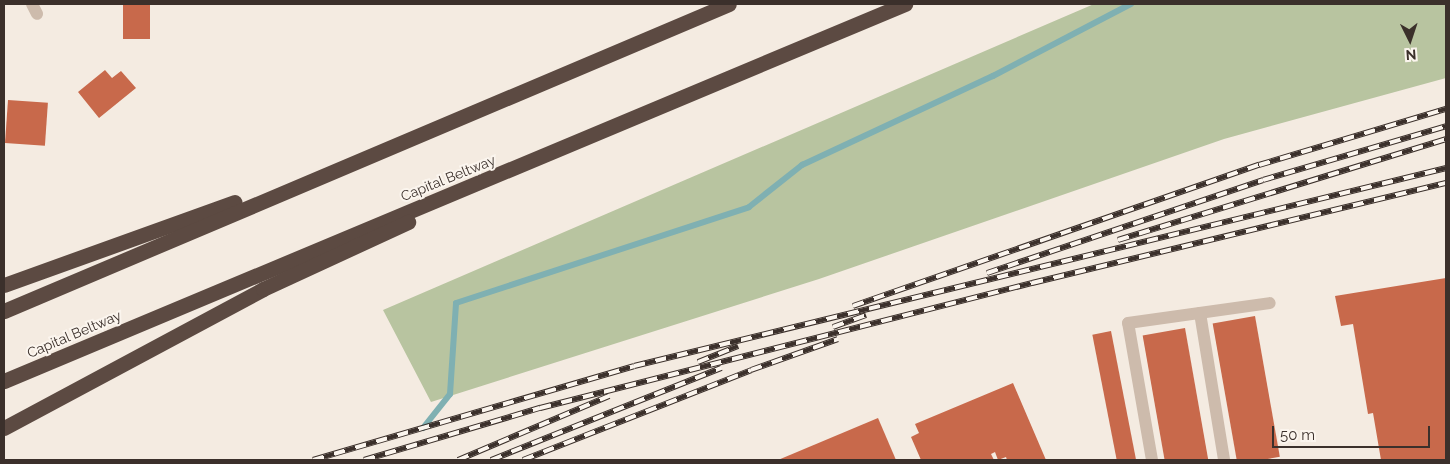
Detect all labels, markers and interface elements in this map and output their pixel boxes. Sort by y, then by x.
north arrow [1385,15,1435,65]
text: N [1405,47,1417,63]
street label: Capital Beltway [398,151,498,205]
street label: Capital Beltway [24,307,124,361]
scale bar [1275,416,1432,448]
text: 50 m [1280,426,1315,444]

